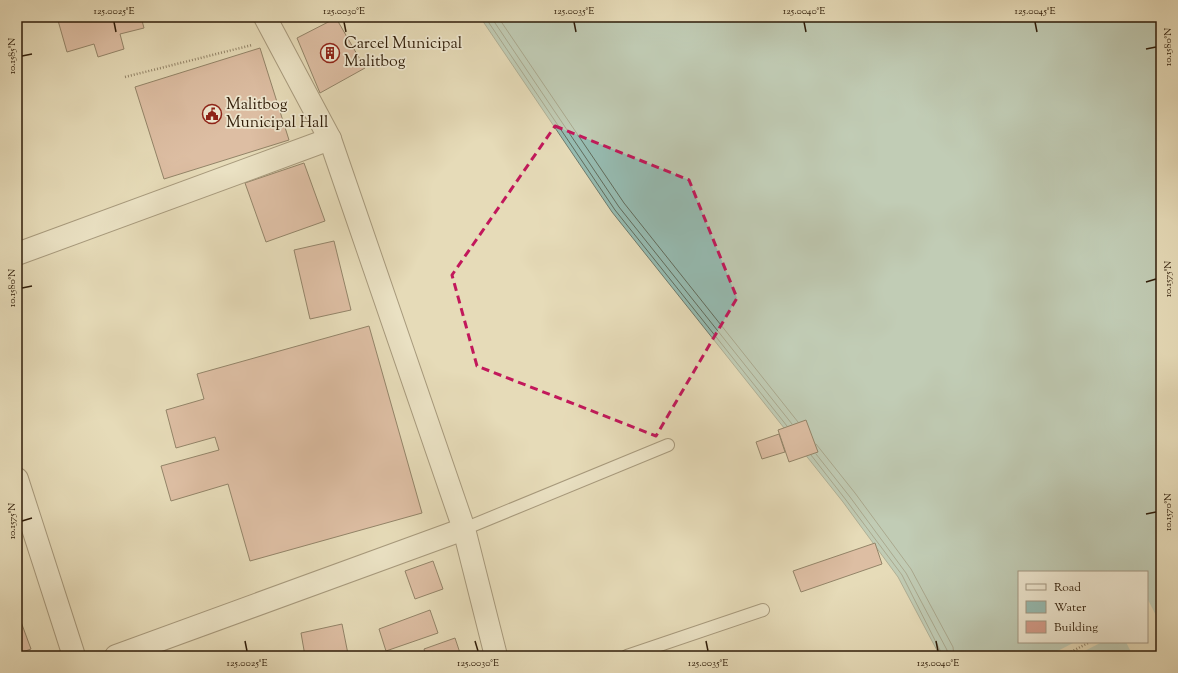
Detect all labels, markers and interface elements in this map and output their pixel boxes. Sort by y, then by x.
text: 125.0025°E [94,4,134,19]
text: 125.0030°E [323,4,365,19]
text: 125.0035°E [554,4,594,19]
text: 125.0040°E [783,4,825,19]
text: 125.0045°E [1015,4,1055,19]
text: 10.1580°N [1161,28,1176,66]
place label: Carcel Municipal Malitbog [344,33,463,74]
text: 10.1585°N [5,38,20,74]
building icon: Carcel Municipal Malitbog [319,42,341,64]
place label: Malitbog Municipal Hall [226,94,329,135]
public building icon: Malitbog Municipal Hall [201,103,223,125]
text: 10.1575°N [1161,261,1176,297]
text: 10.1580°N [5,269,20,307]
text: 10.1570°N [1161,493,1176,531]
text: 10.1575°N [5,503,20,539]
legend [1018,571,1148,643]
text: Road [1054,579,1081,597]
text: Water [1054,599,1087,617]
text: Building [1054,619,1098,637]
text: 125.0025°E [227,656,267,671]
text: 125.0030°E [457,656,499,671]
text: 125.0035°E [688,656,728,671]
text: 125.0040°E [917,656,959,671]

